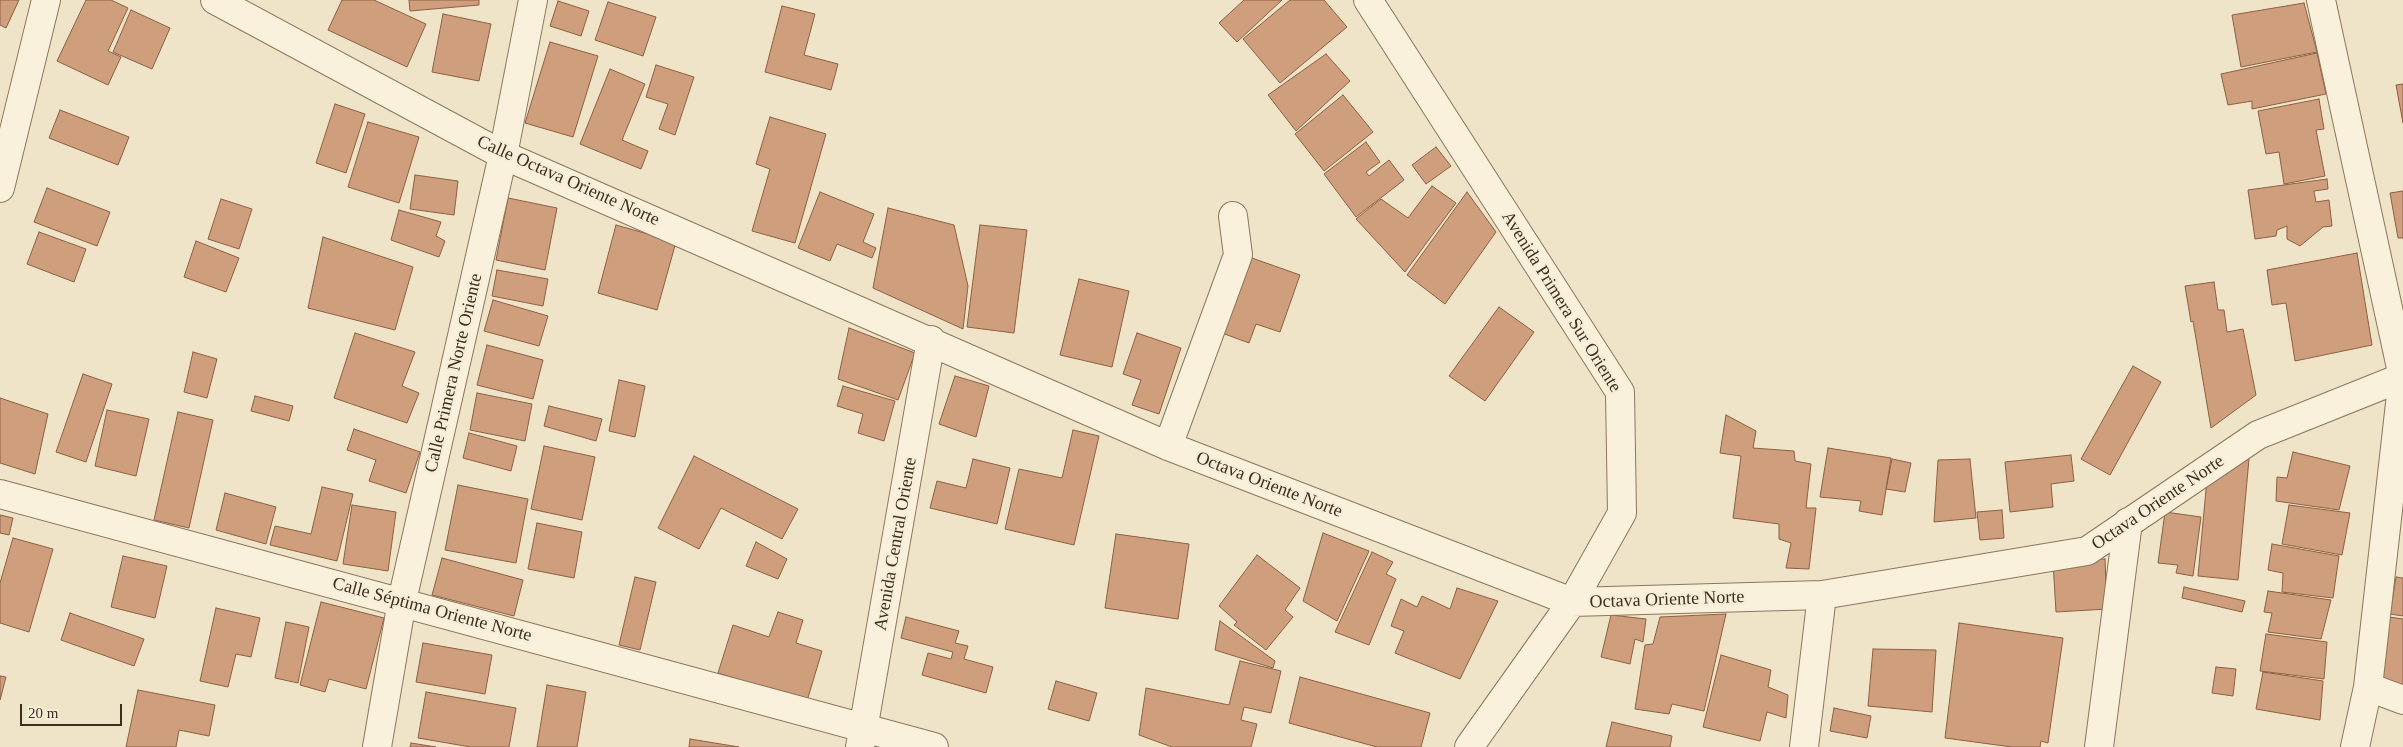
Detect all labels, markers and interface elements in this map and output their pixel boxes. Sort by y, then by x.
street label: Calle Octava Oriente Norte [473,131,663,231]
street label: Avenida Primera Sur Oriente [1496,208,1626,396]
street label: Calle Primera Norte Oriente [421,271,487,475]
street label: Octava Oriente Norte [1193,447,1345,523]
street label: Octava Oriente Norte [2088,451,2228,555]
street label: Avenida Central Oriente [870,456,922,632]
street label: Calle Séptima Oriente Norte [330,573,534,647]
street label: Octava Oriente Norte [1589,587,1745,613]
scale bar [22,694,125,726]
text: 20 m [28,705,58,721]

